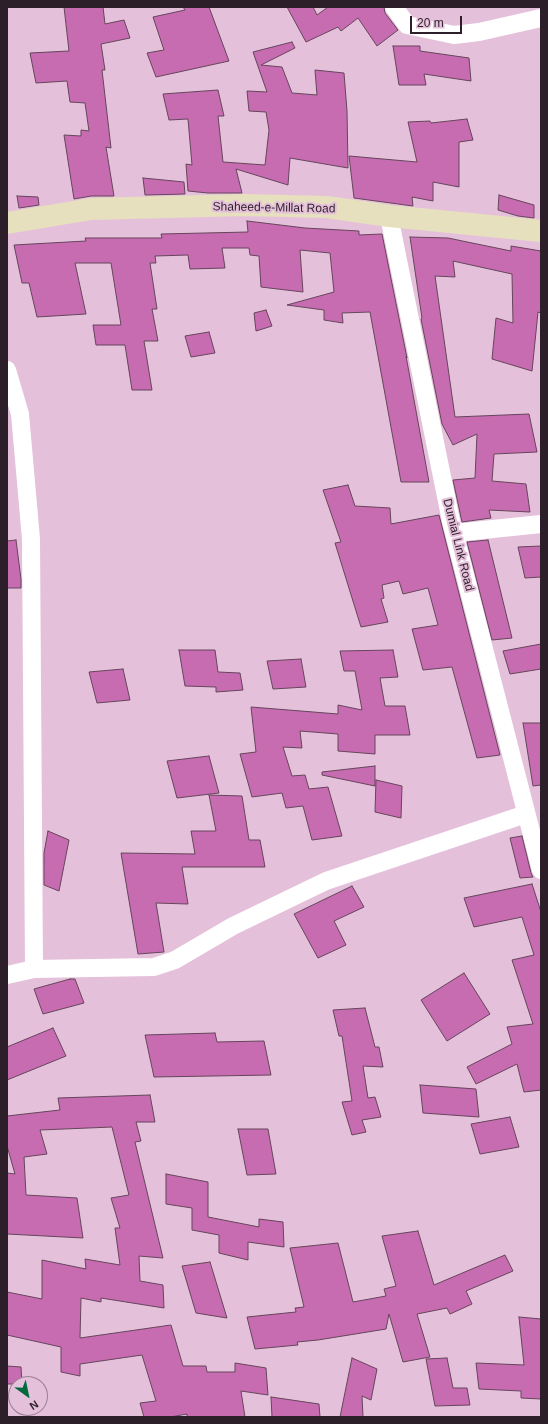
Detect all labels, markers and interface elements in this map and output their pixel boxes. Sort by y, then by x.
scale bar [412,8,464,34]
text: 20 m [417,16,444,30]
street label: Shaheed-e-Millat Road [213,200,335,216]
street label: Dumial Link Road [440,497,476,593]
north arrow [8,1376,48,1416]
text: N [27,1398,41,1412]

